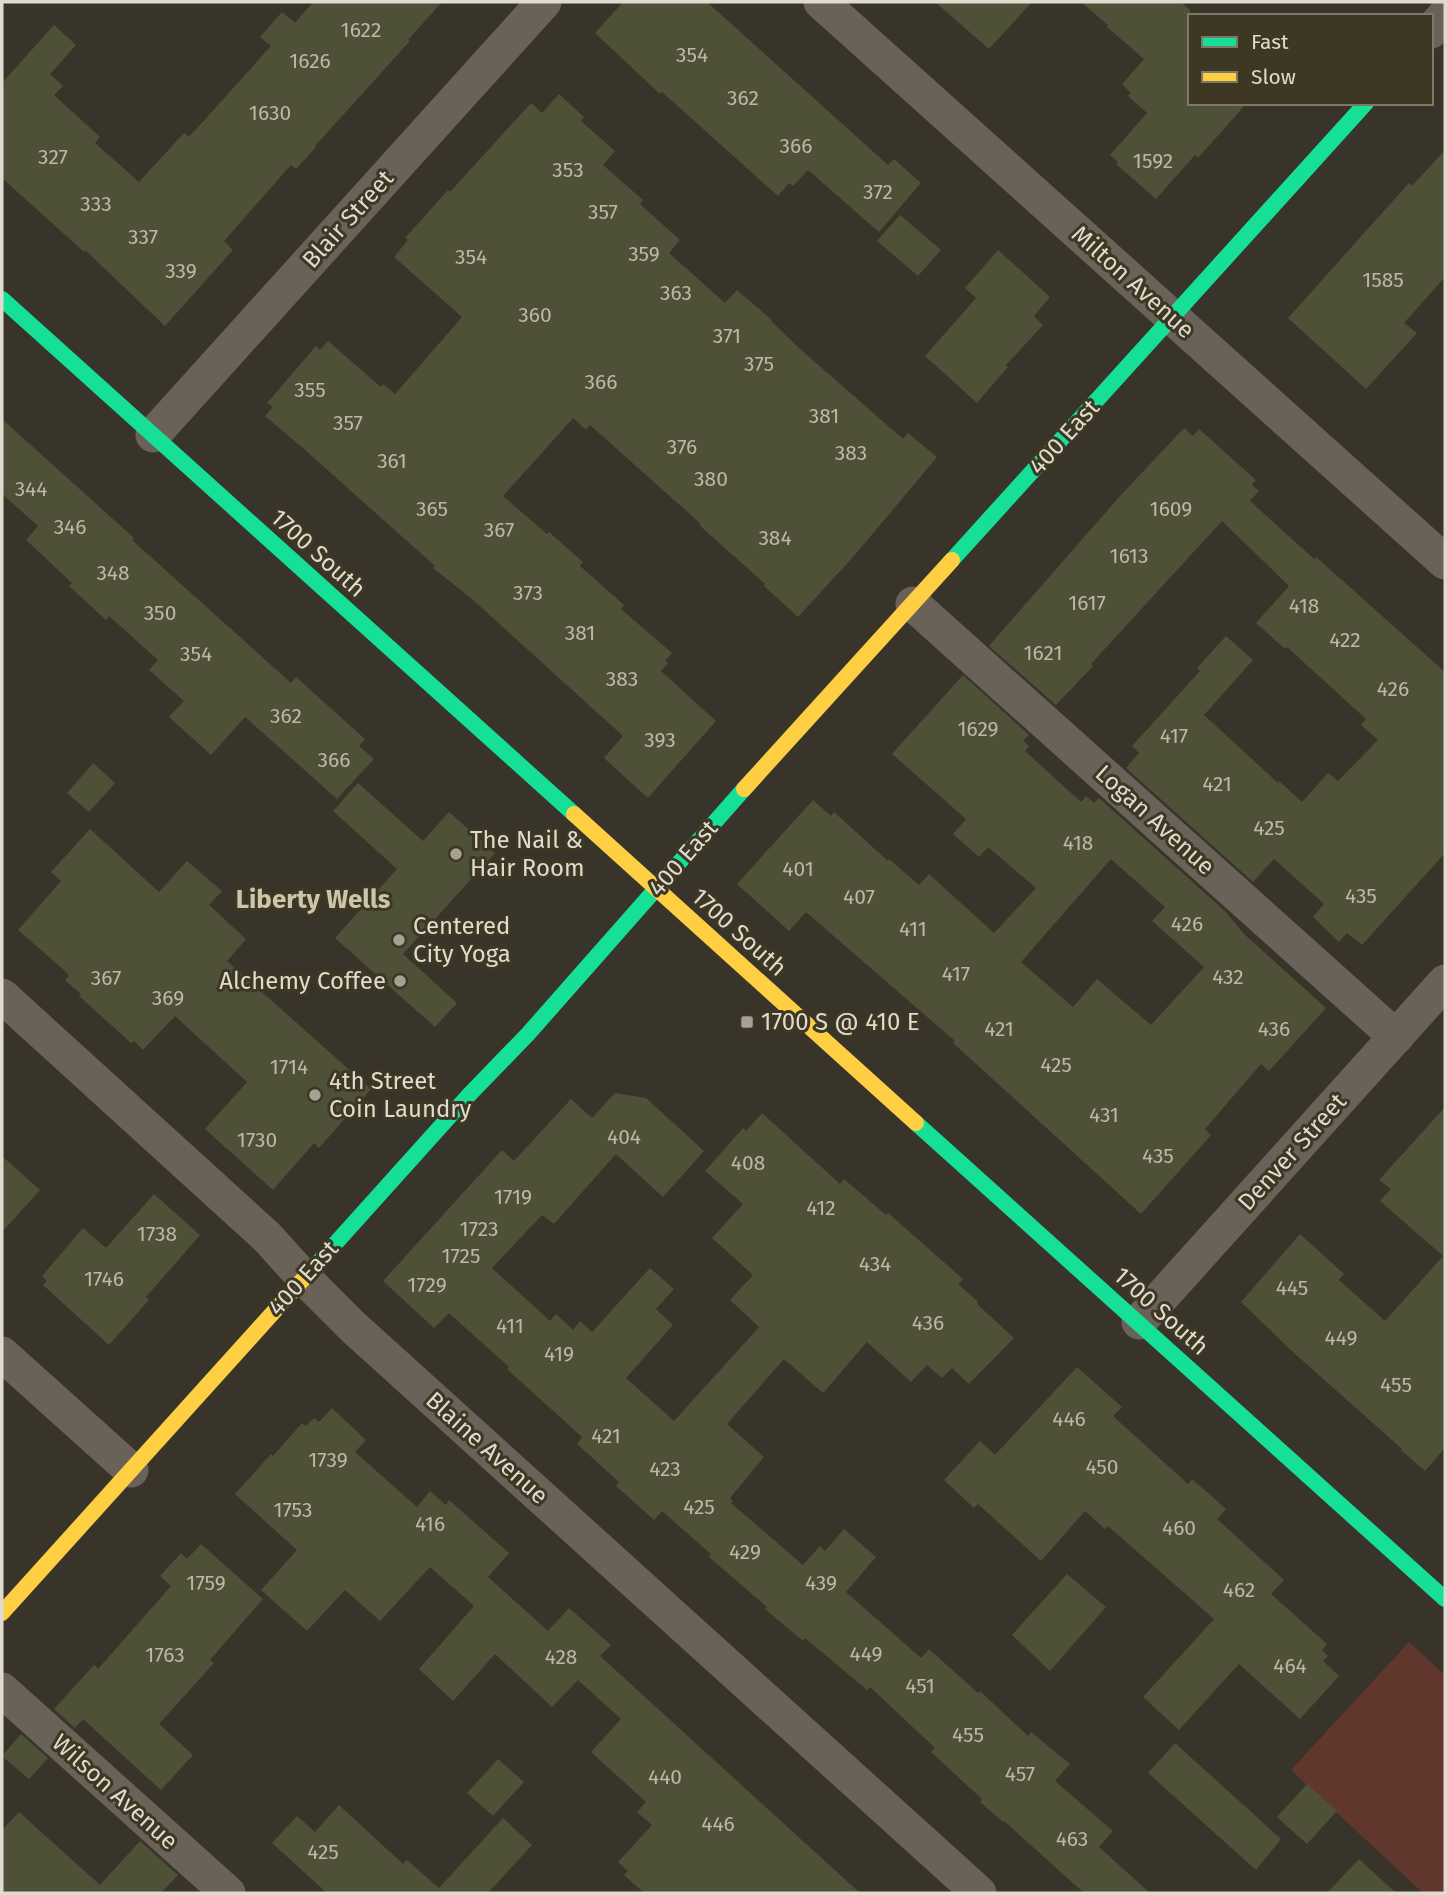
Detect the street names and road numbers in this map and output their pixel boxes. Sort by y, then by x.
street label: Blair Street [297,164,399,274]
street label: Milton Avenue [1066,220,1200,344]
street label: 400 East [1023,394,1105,480]
street label: 1700 South [265,503,371,603]
street label: Logan Avenue [1090,759,1220,881]
street label: 400 East [643,814,724,902]
street label: 1700 South [686,882,792,982]
street label: Denver Street [1232,1087,1352,1216]
street label: 400 East [262,1235,344,1321]
street label: 1700 South [1108,1261,1214,1361]
street label: Blaine Avenue [420,1386,554,1510]
street label: Wilson Avenue [47,1728,183,1856]

